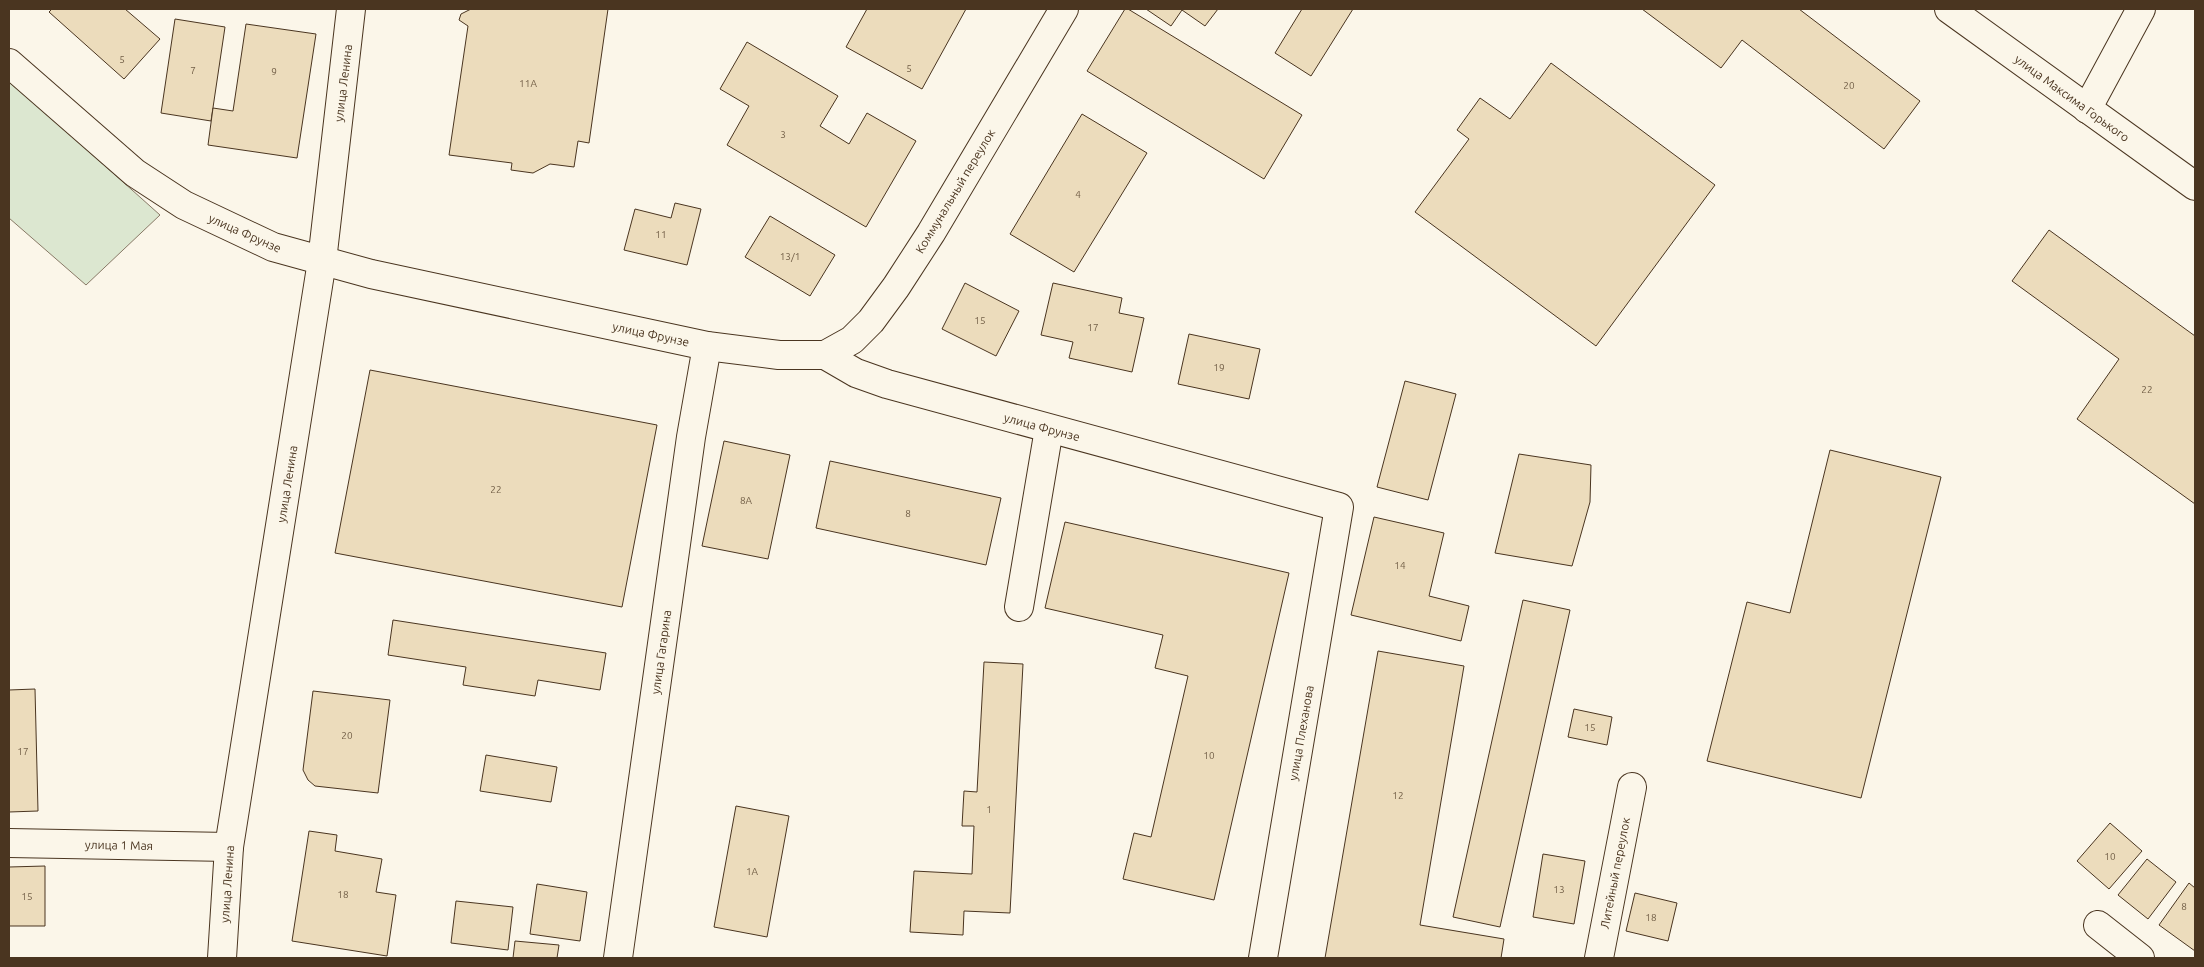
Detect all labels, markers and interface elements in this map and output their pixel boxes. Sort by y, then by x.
street label: улица Ленина [332,44,354,122]
street label: улица Максима Горького [2012,52,2132,144]
house number: 5 [119,54,125,65]
house number: 5 [906,63,912,74]
house number: 7 [190,65,196,76]
house number: 9 [271,66,277,77]
house number: 11А [519,78,537,89]
house number: 20 [1843,80,1855,91]
street label: Коммунальный переулок [913,127,997,255]
house number: 3 [780,129,786,140]
house number: 4 [1075,189,1081,200]
street label: улица Фрунзе [207,211,283,255]
house number: 11 [655,229,667,240]
house number: 13/1 [780,251,800,262]
house number: 15 [974,315,986,326]
street label: улица Фрунзе [611,320,691,348]
house number: 17 [1087,322,1099,333]
house number: 19 [1213,362,1225,373]
house number: 22 [2141,384,2153,395]
street label: улица Фрунзе [1003,411,1081,443]
street label: улица Ленина [274,445,300,523]
house number: 22 [490,484,502,495]
house number: 8А [740,495,753,506]
house number: 8 [905,508,911,519]
house number: 14 [1394,560,1406,571]
street label: улица Гагарина [649,609,673,695]
street label: улица Плеханова [1286,684,1316,782]
house number: 15 [1584,722,1596,733]
house number: 20 [341,730,353,741]
house number: 17 [17,746,29,757]
house number: 10 [1203,750,1215,761]
house number: 12 [1392,790,1404,801]
house number: 1 [986,804,992,815]
street label: Литейный переулок [1598,816,1632,930]
street label: улица 1 Мая [85,838,153,852]
street label: улица Ленина [218,845,236,923]
house number: 10 [2104,851,2116,862]
house number: 1А [746,866,759,877]
house number: 13 [1553,884,1565,895]
house number: 18 [337,889,349,900]
house number: 15 [21,891,33,902]
house number: 8 [2181,901,2187,912]
house number: 18 [1645,912,1657,923]

